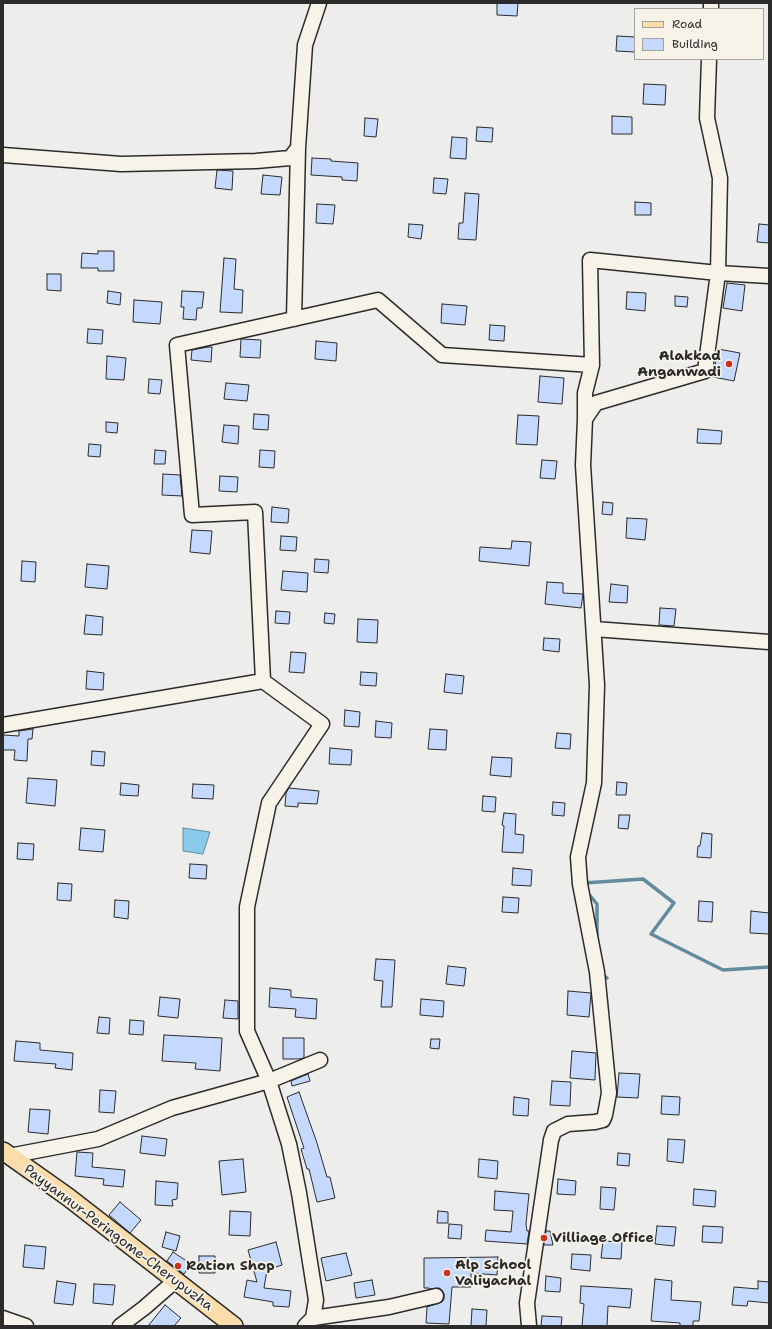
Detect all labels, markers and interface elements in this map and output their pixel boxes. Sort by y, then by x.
legend [634,8,764,60]
text: Road [672,16,702,32]
text: Building [672,36,718,52]
place label: Alakkad Anganwadi [637,348,721,380]
marker: Alakkad Anganwadi [724,359,734,369]
street label: Payyannur-Peringome-Cherupuzha [20,1161,216,1315]
place label: Villiage Office [552,1230,654,1246]
marker: Villiage Office [539,1233,549,1243]
place label: Alp School Valiyachal [455,1257,531,1290]
place label: Ration Shop [186,1258,275,1274]
marker: Ration Shop [173,1261,183,1271]
marker: Alp School Valiyachal [442,1268,452,1278]

